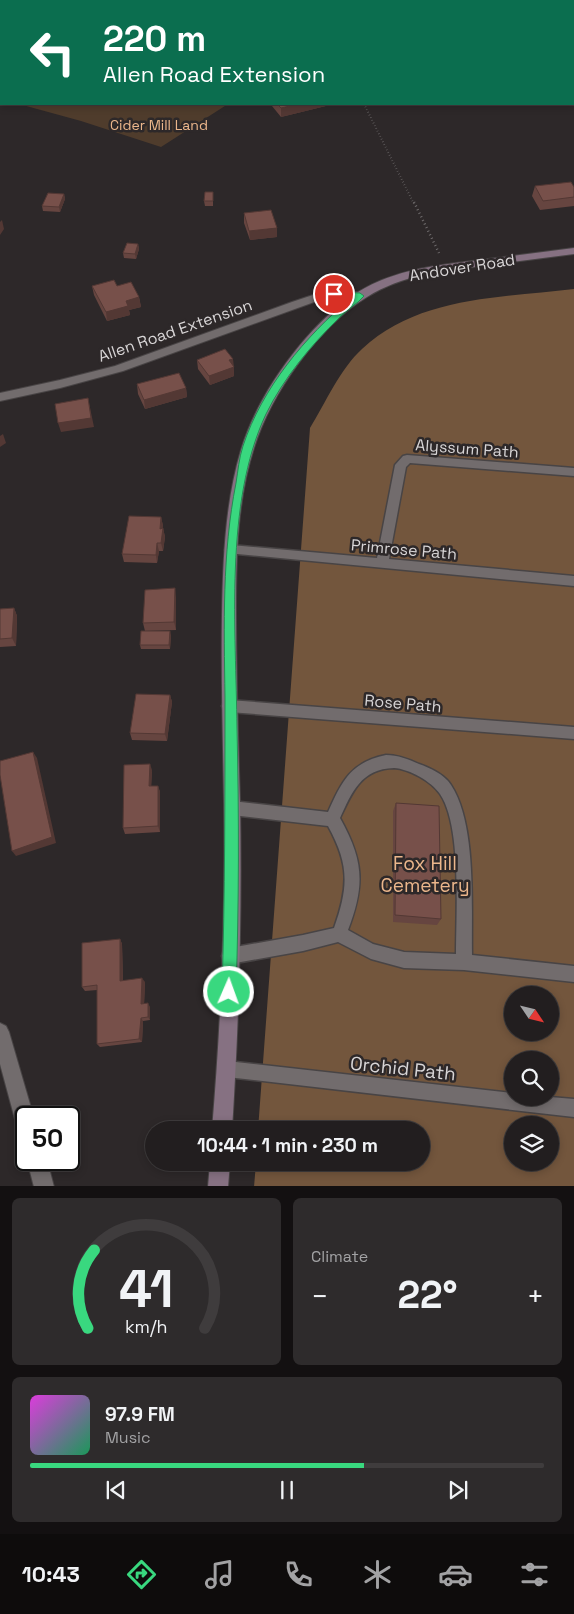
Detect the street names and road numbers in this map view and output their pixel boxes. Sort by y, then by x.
street label: Andover Road [408,249,517,286]
street label: Allen Road Extension [95,294,255,367]
street label: Alyssum Path [415,434,519,463]
street label: Primrose Path [350,534,458,565]
street label: Rose Path [364,690,442,717]
street label: Orchid Path [349,1051,457,1086]

